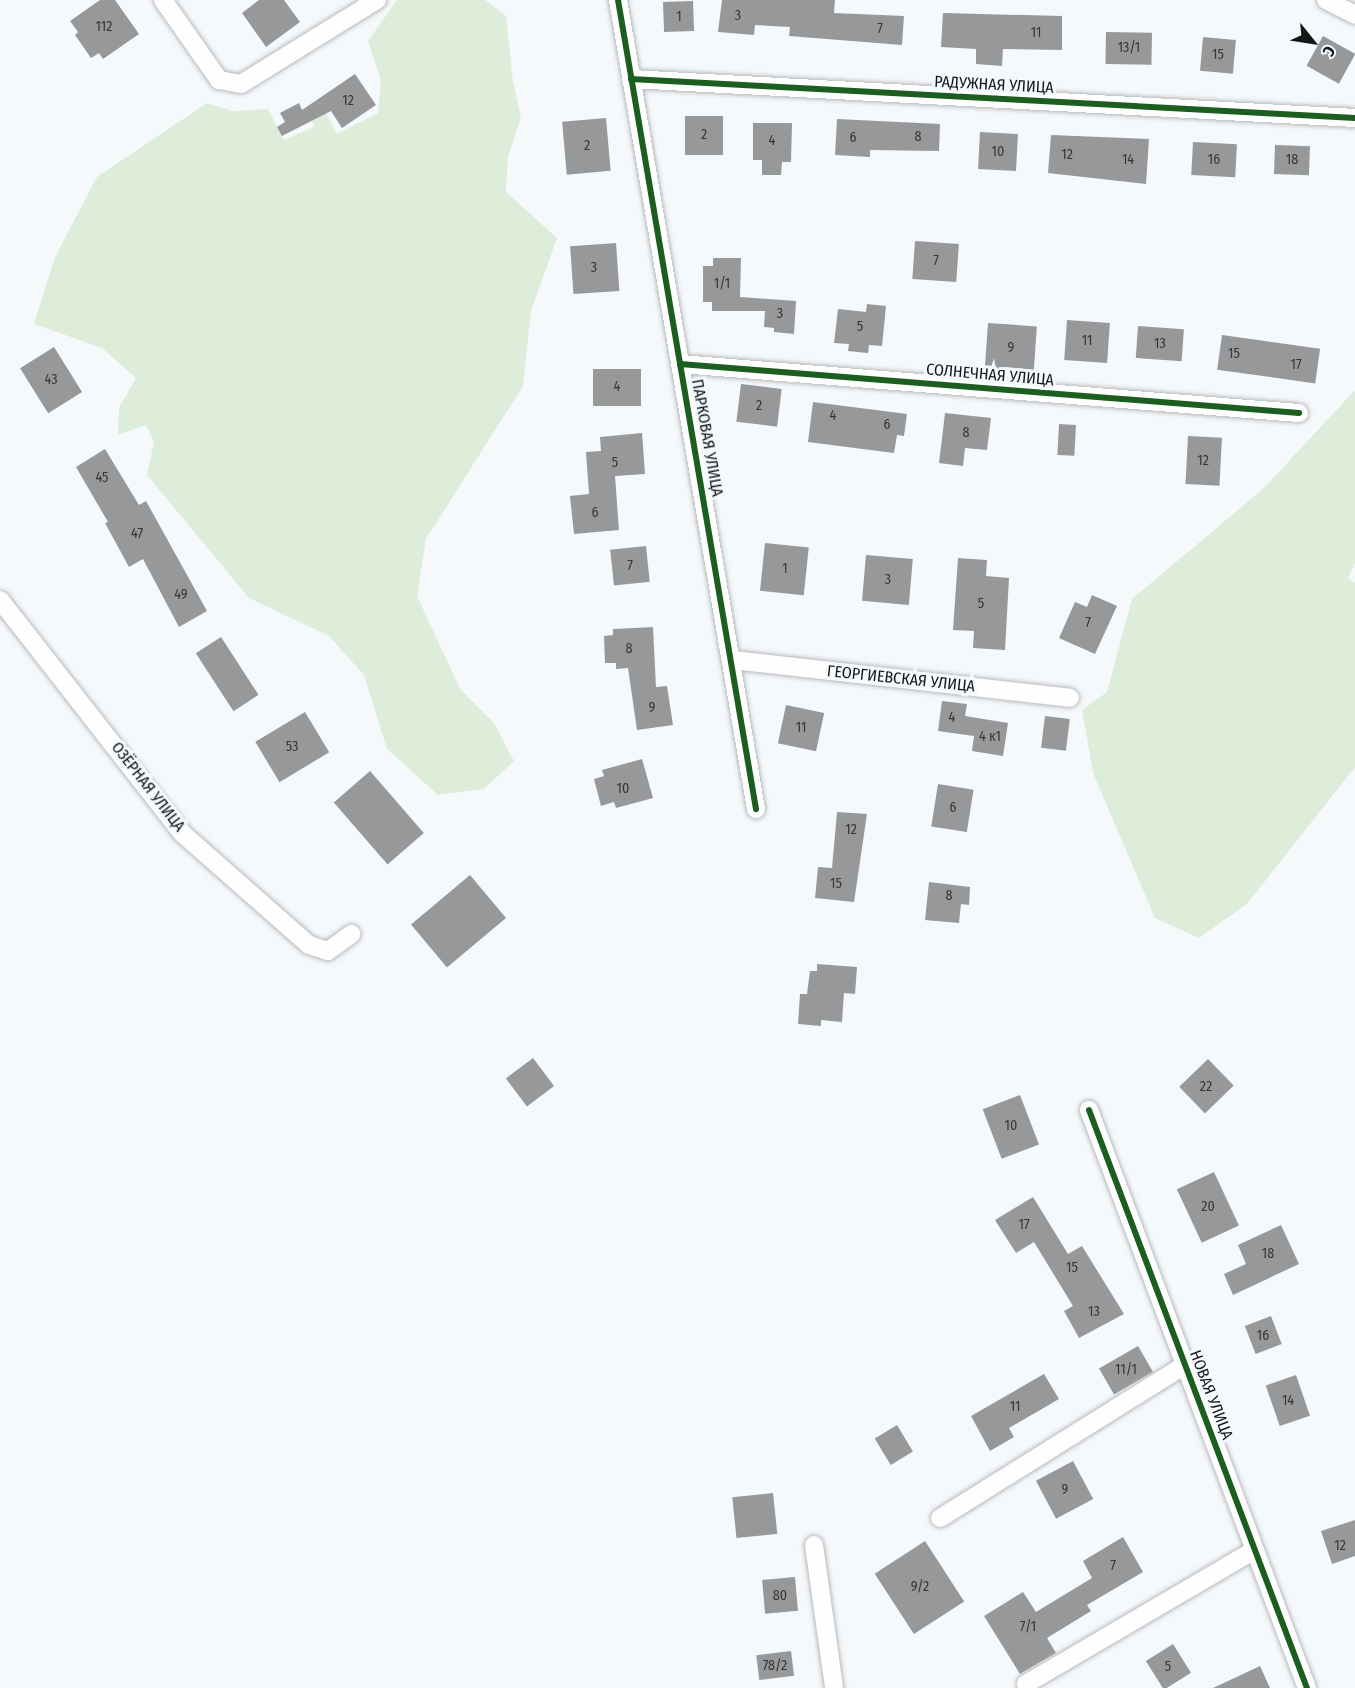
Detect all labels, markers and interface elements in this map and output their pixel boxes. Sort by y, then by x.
house number: 3 [735,8,741,24]
house number: 1 [676,9,682,25]
north arrow [1283,12,1343,72]
house number: 112 [96,19,112,35]
house number: 7 [877,21,883,37]
house number: 11 [1031,25,1041,41]
house number: 13/1 [1118,40,1140,56]
text: С [1319,43,1339,60]
house number: 15 [1212,47,1224,63]
street label: РАДУЖНАЯ УЛИЦА [934,72,1054,98]
house number: 12 [342,93,354,109]
house number: 2 [701,127,707,143]
house number: 8 [915,129,921,145]
house number: 6 [850,130,856,146]
house number: 4 [769,133,775,149]
house number: 2 [584,138,590,154]
house number: 10 [992,144,1004,160]
house number: 12 [1061,147,1073,163]
house number: 14 [1122,152,1134,168]
house number: 16 [1208,152,1220,168]
house number: 18 [1286,152,1298,168]
house number: 7 [933,253,939,269]
house number: 3 [591,260,597,276]
house number: 1/1 [714,276,730,292]
house number: 3 [777,306,783,322]
house number: 5 [857,319,863,335]
house number: 11 [1082,333,1092,349]
house number: 13 [1154,336,1166,352]
house number: 9 [1008,340,1014,356]
house number: 15 [1228,346,1240,362]
house number: 17 [1290,357,1302,373]
street label: СОЛНЕЧНАЯ УЛИЦА [925,360,1055,390]
house number: 43 [45,372,57,388]
street label: ПАРКОВАЯ УЛИЦА [687,378,727,498]
house number: 4 [614,379,620,395]
house number: 2 [756,398,762,414]
house number: 4 [830,408,836,424]
house number: 6 [884,417,890,433]
house number: 8 [963,425,969,441]
house number: 12 [1197,453,1209,469]
house number: 5 [612,455,618,471]
house number: 45 [95,470,109,486]
house number: 6 [592,505,598,521]
house number: 47 [131,526,143,542]
house number: 7 [627,558,633,574]
house number: 1 [782,561,788,577]
house number: 3 [885,572,891,588]
house number: 49 [174,587,188,603]
house number: 5 [978,596,984,612]
house number: 7 [1085,615,1091,631]
house number: 8 [626,641,632,657]
street label: ГЕОРГИЕВСКАЯ УЛИЦА [826,662,976,696]
house number: 9 [649,700,655,716]
house number: 4 [949,710,955,726]
house number: 11 [796,720,806,736]
house number: 4 к1 [979,729,1001,745]
street label: ОЗЁРНАЯ УЛИЦА [107,738,189,836]
house number: 53 [286,739,298,755]
house number: 10 [617,781,629,797]
house number: 6 [950,800,956,816]
house number: 12 [845,822,857,838]
house number: 15 [830,876,842,892]
house number: 8 [946,888,952,904]
house number: 22 [1200,1079,1212,1095]
house number: 10 [1005,1118,1017,1134]
house number: 20 [1201,1199,1215,1215]
house number: 17 [1018,1217,1030,1233]
house number: 18 [1262,1246,1274,1262]
house number: 15 [1066,1260,1078,1276]
house number: 13 [1088,1304,1100,1320]
house number: 16 [1257,1328,1269,1344]
street label: НОВАЯ УЛИЦА [1185,1348,1237,1442]
house number: 11/1 [1115,1362,1137,1378]
house number: 14 [1282,1393,1294,1409]
house number: 11 [1010,1399,1020,1415]
house number: 9 [1062,1482,1068,1498]
house number: 12 [1334,1538,1346,1554]
house number: 7 [1110,1558,1116,1574]
house number: 9/2 [911,1579,929,1595]
house number: 80 [773,1588,787,1604]
house number: 7/1 [1020,1619,1036,1635]
house number: 78/2 [763,1658,787,1674]
house number: 5 [1165,1659,1171,1675]

